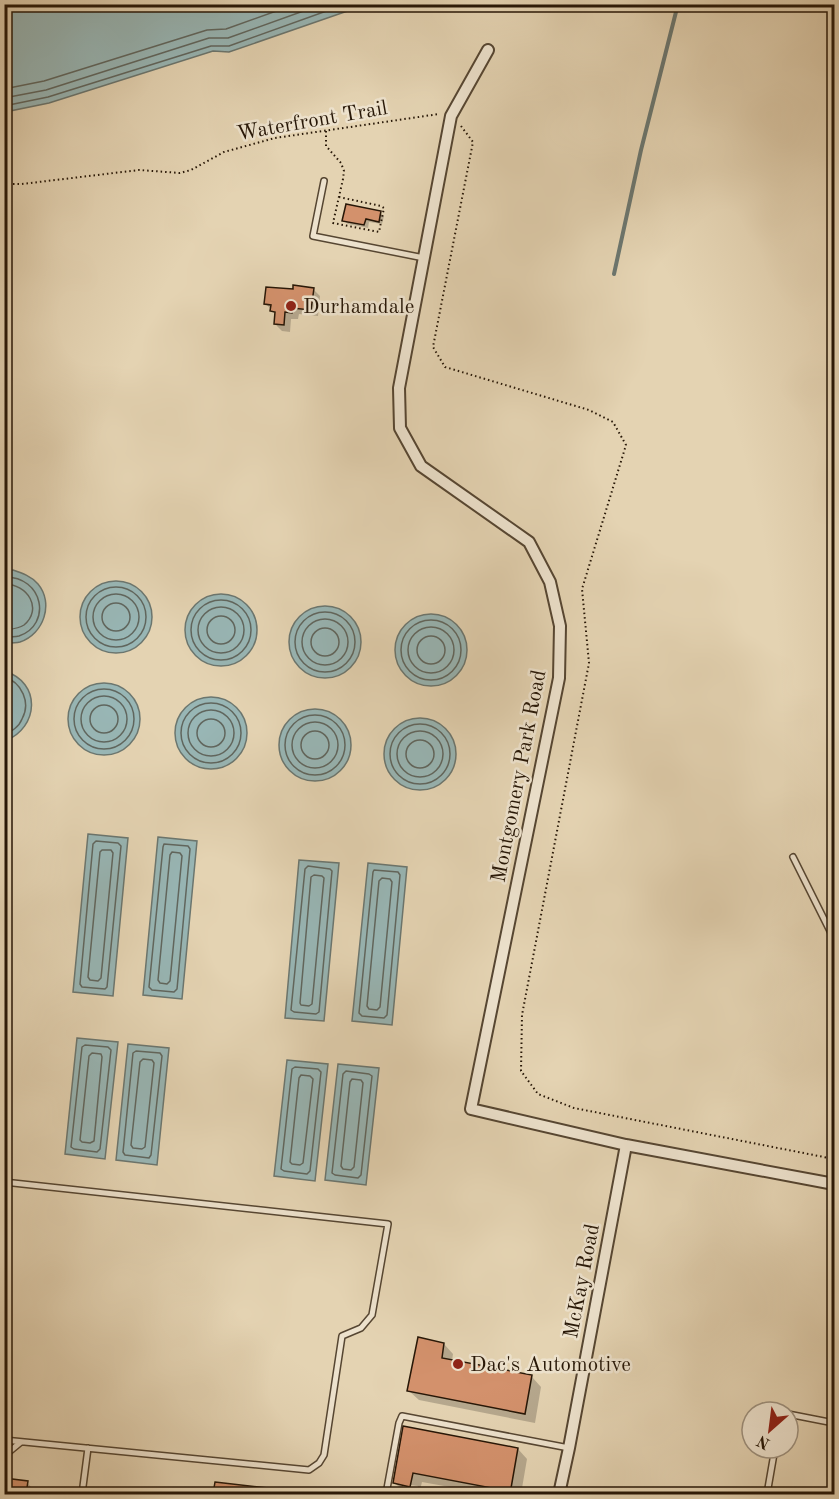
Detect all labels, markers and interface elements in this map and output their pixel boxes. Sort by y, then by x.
street label: Waterfront Trail [235,98,390,145]
place label: Durhamdale [303,297,414,318]
marker: Durhamdale [284,299,298,313]
street label: Montgomery Park Road [489,668,550,884]
street label: McKay Road [561,1222,604,1340]
place label: Dac's Automotive [470,1355,631,1376]
marker: Dac's Automotive [451,1357,465,1371]
north arrow [740,1400,800,1460]
text: N [754,1431,773,1451]

